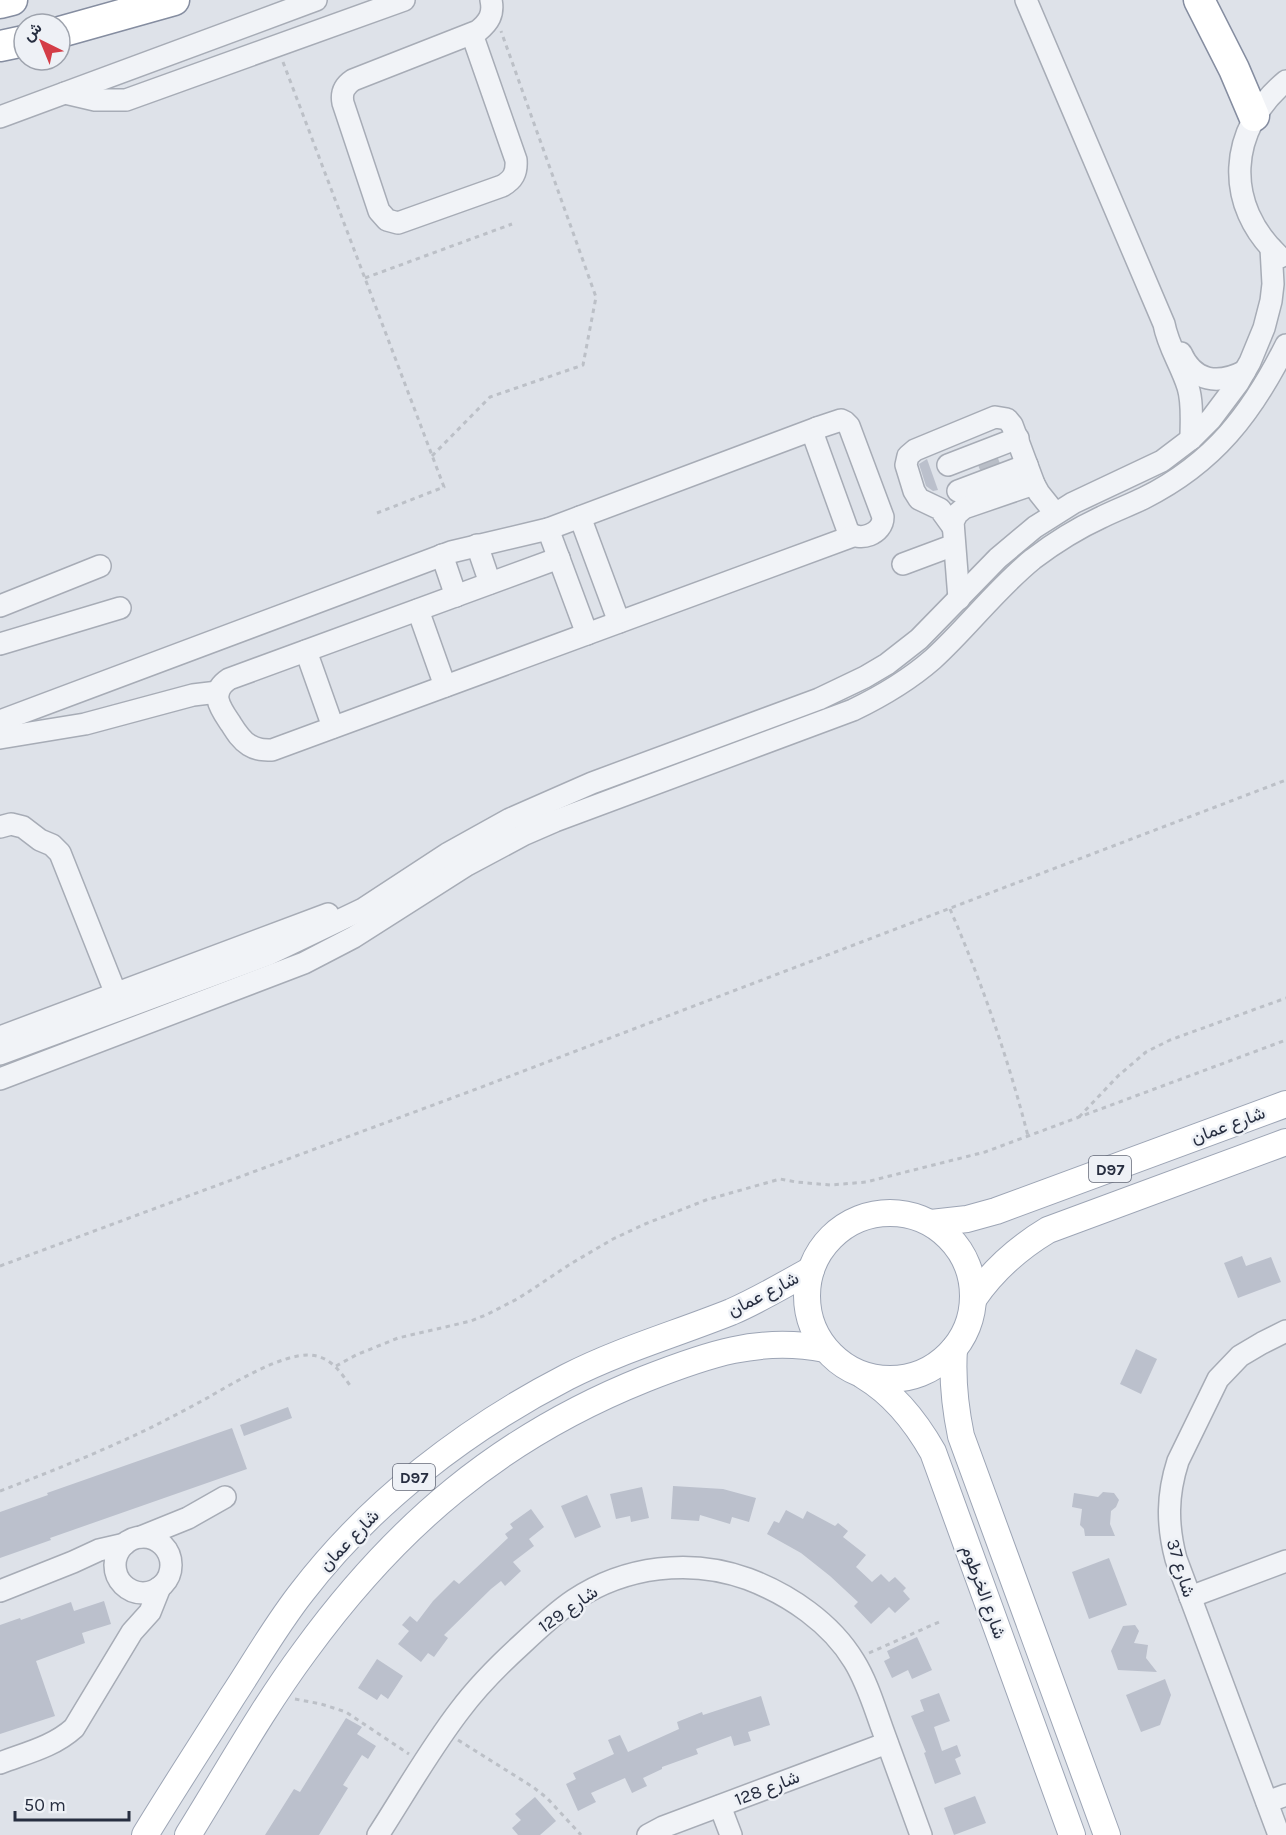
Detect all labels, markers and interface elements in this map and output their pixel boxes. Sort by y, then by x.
north arrow [12,12,72,72]
text: ش [19,18,46,45]
street label: شارع عمان [1188,1101,1268,1149]
road number: D97 [1089,1156,1131,1182]
street label: شارع عمان [724,1267,803,1322]
road number: D97 [393,1464,435,1490]
street label: شارع عمان [314,1505,384,1576]
street label: شارع 37 [1161,1536,1200,1600]
street label: شارع الخرطوم [956,1542,1011,1642]
street label: شارع 129 [534,1581,602,1638]
street label: شارع 128 [731,1766,803,1811]
scale bar [15,1784,129,1822]
text: 50 m [24,1794,66,1816]

